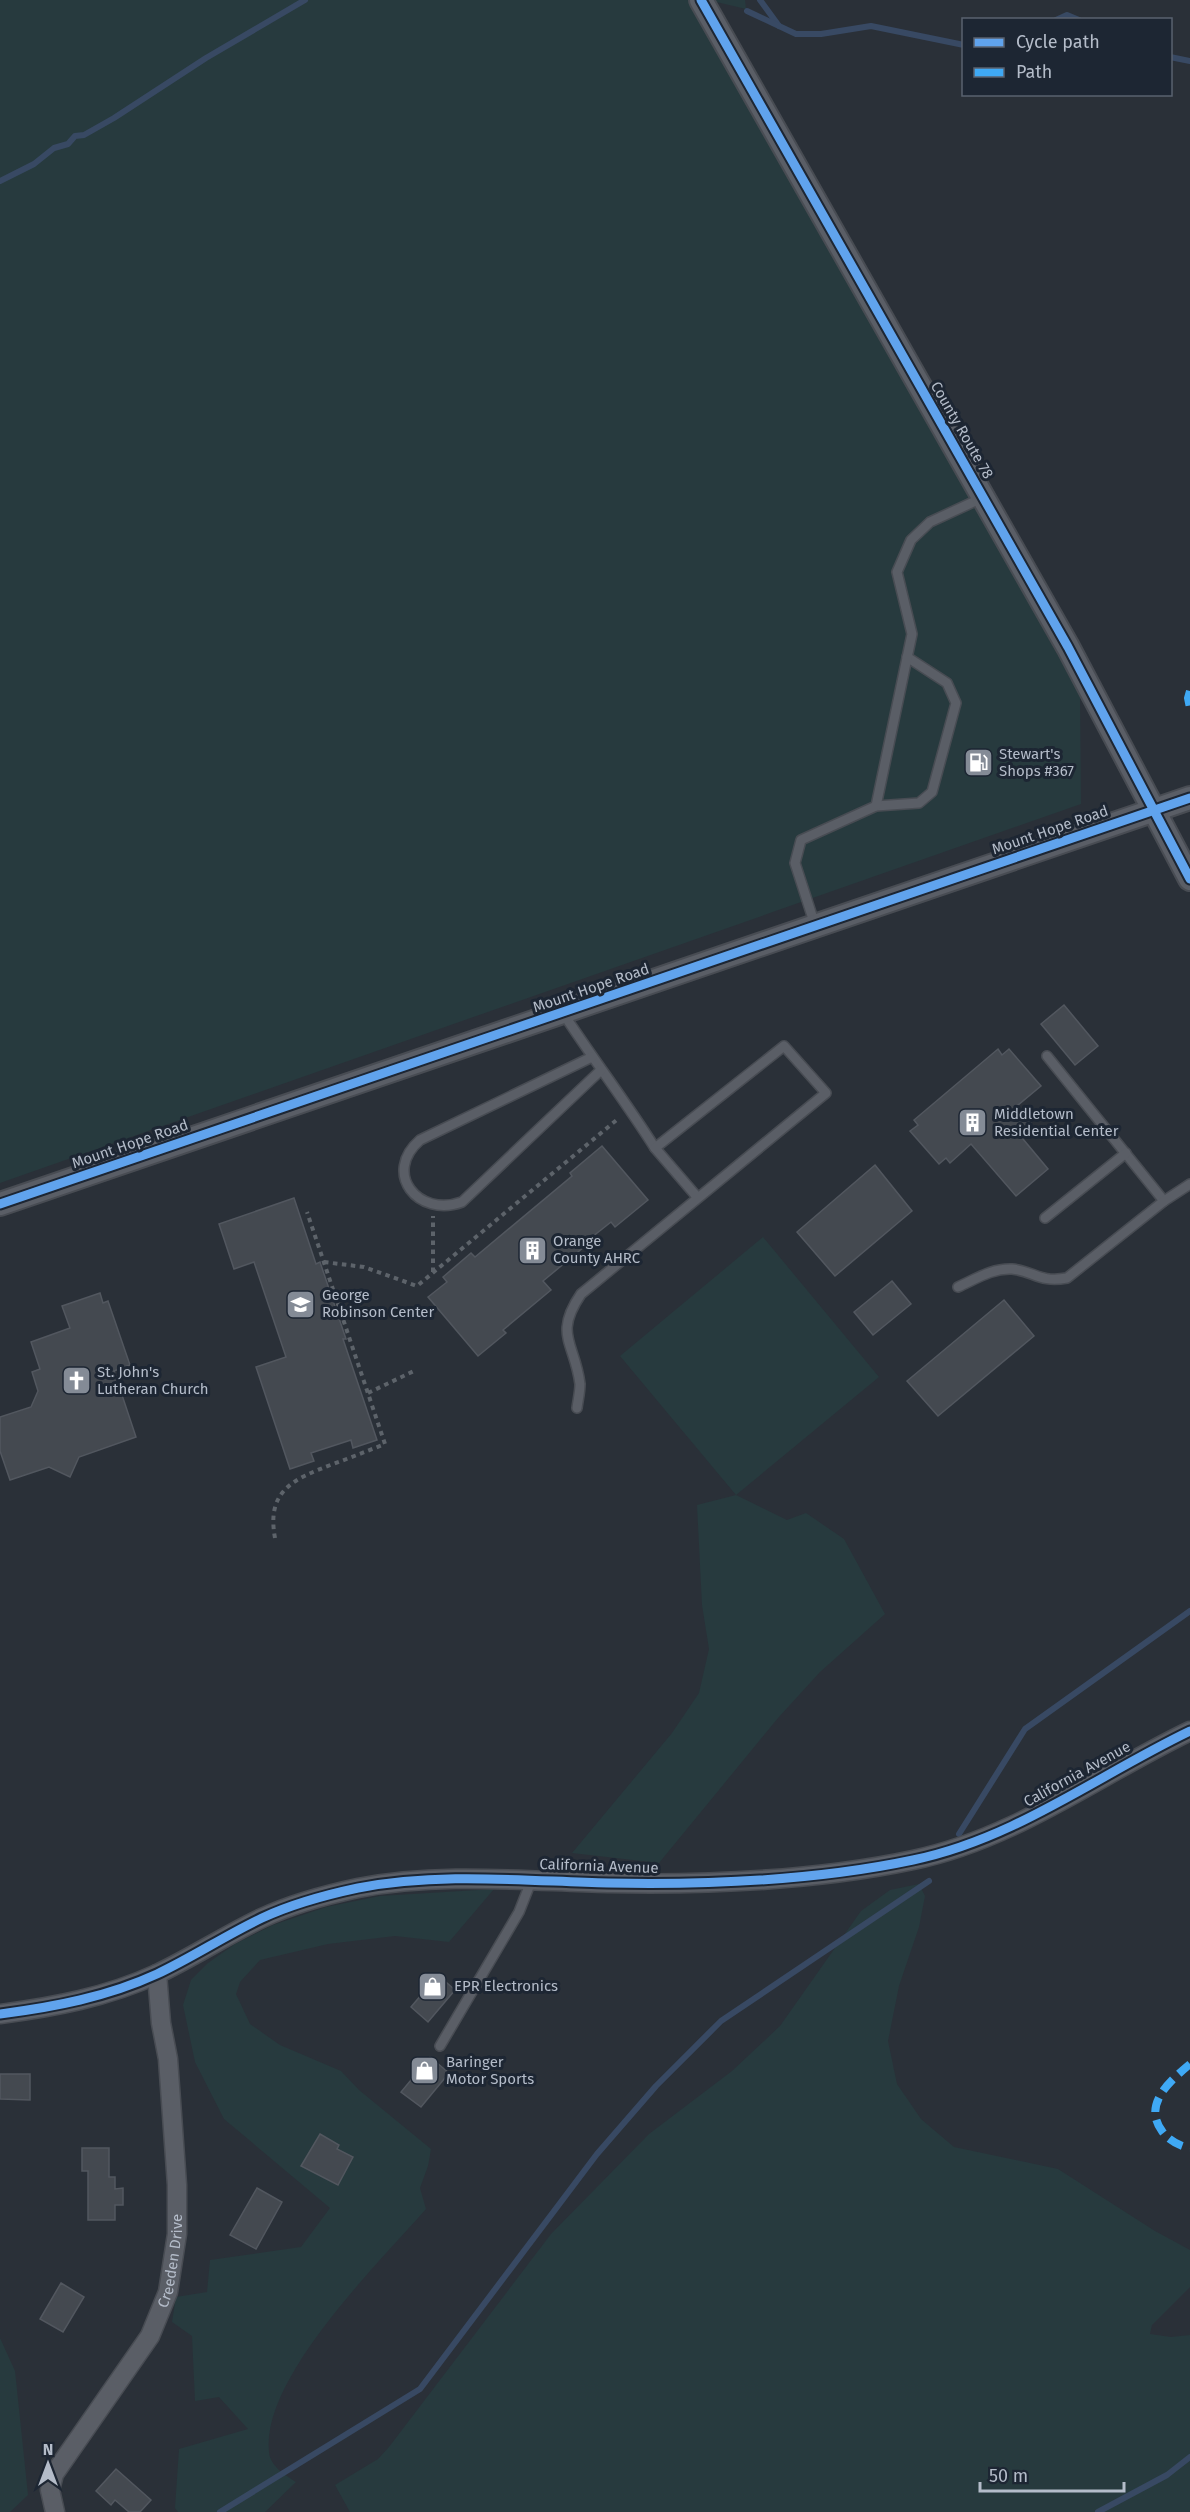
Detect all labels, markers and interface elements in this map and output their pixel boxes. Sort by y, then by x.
legend [962,18,1172,96]
text: Cycle path [1016,31,1100,53]
text: Path [1016,61,1052,83]
street label: County Route 78 [927,378,997,482]
place label: Stewart's Shops #367 [999,745,1074,780]
fuel station icon: Stewart's Shops #367 [962,747,994,779]
street label: Mount Hope Road [989,802,1111,858]
street label: Mount Hope Road [530,960,652,1016]
place label: Middletown Residential Center [994,1105,1119,1140]
building icon: Middletown Residential Center [957,1107,989,1139]
street label: Mount Hope Road [69,1116,191,1172]
place label: Orange County AHRC [553,1232,641,1267]
building icon: Orange County AHRC [516,1234,548,1266]
place label: George Robinson Center [322,1286,435,1321]
school or university icon: George Robinson Center [285,1288,317,1320]
place label: St. John's Lutheran Church [97,1363,209,1398]
church icon: St. John's Lutheran Church [60,1365,92,1397]
street label: California Avenue [1020,1737,1134,1811]
street label: California Avenue [539,1855,659,1877]
shop icon: EPR Electronics [417,1970,449,2002]
place label: EPR Electronics [454,1977,558,1995]
place label: Baringer Motor Sports [446,2053,534,2088]
shop icon: Baringer Motor Sports [409,2055,441,2087]
street label: Creeden Drive [154,2214,186,2310]
north arrow [18,2434,78,2494]
text: N [43,2440,53,2459]
scale bar [980,2455,1124,2493]
text: 50 m [989,2465,1028,2487]

